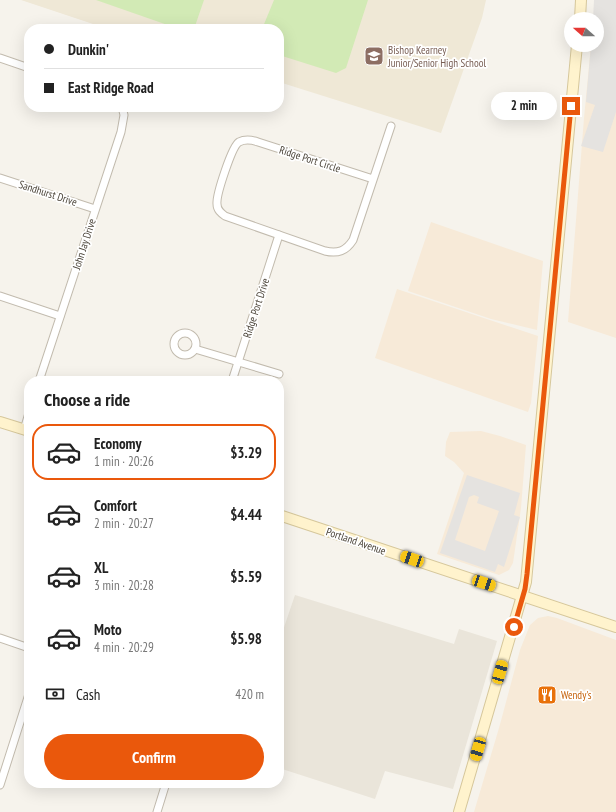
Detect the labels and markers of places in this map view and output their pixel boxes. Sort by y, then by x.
place label: Bishop Kearney Junior/Senior High School [387,43,486,70]
school or university icon: Bishop Kearney Junior/Senior High School [363,45,385,67]
restaurant icon: Wendy's [536,684,558,706]
place label: Wendy's [561,688,592,702]

